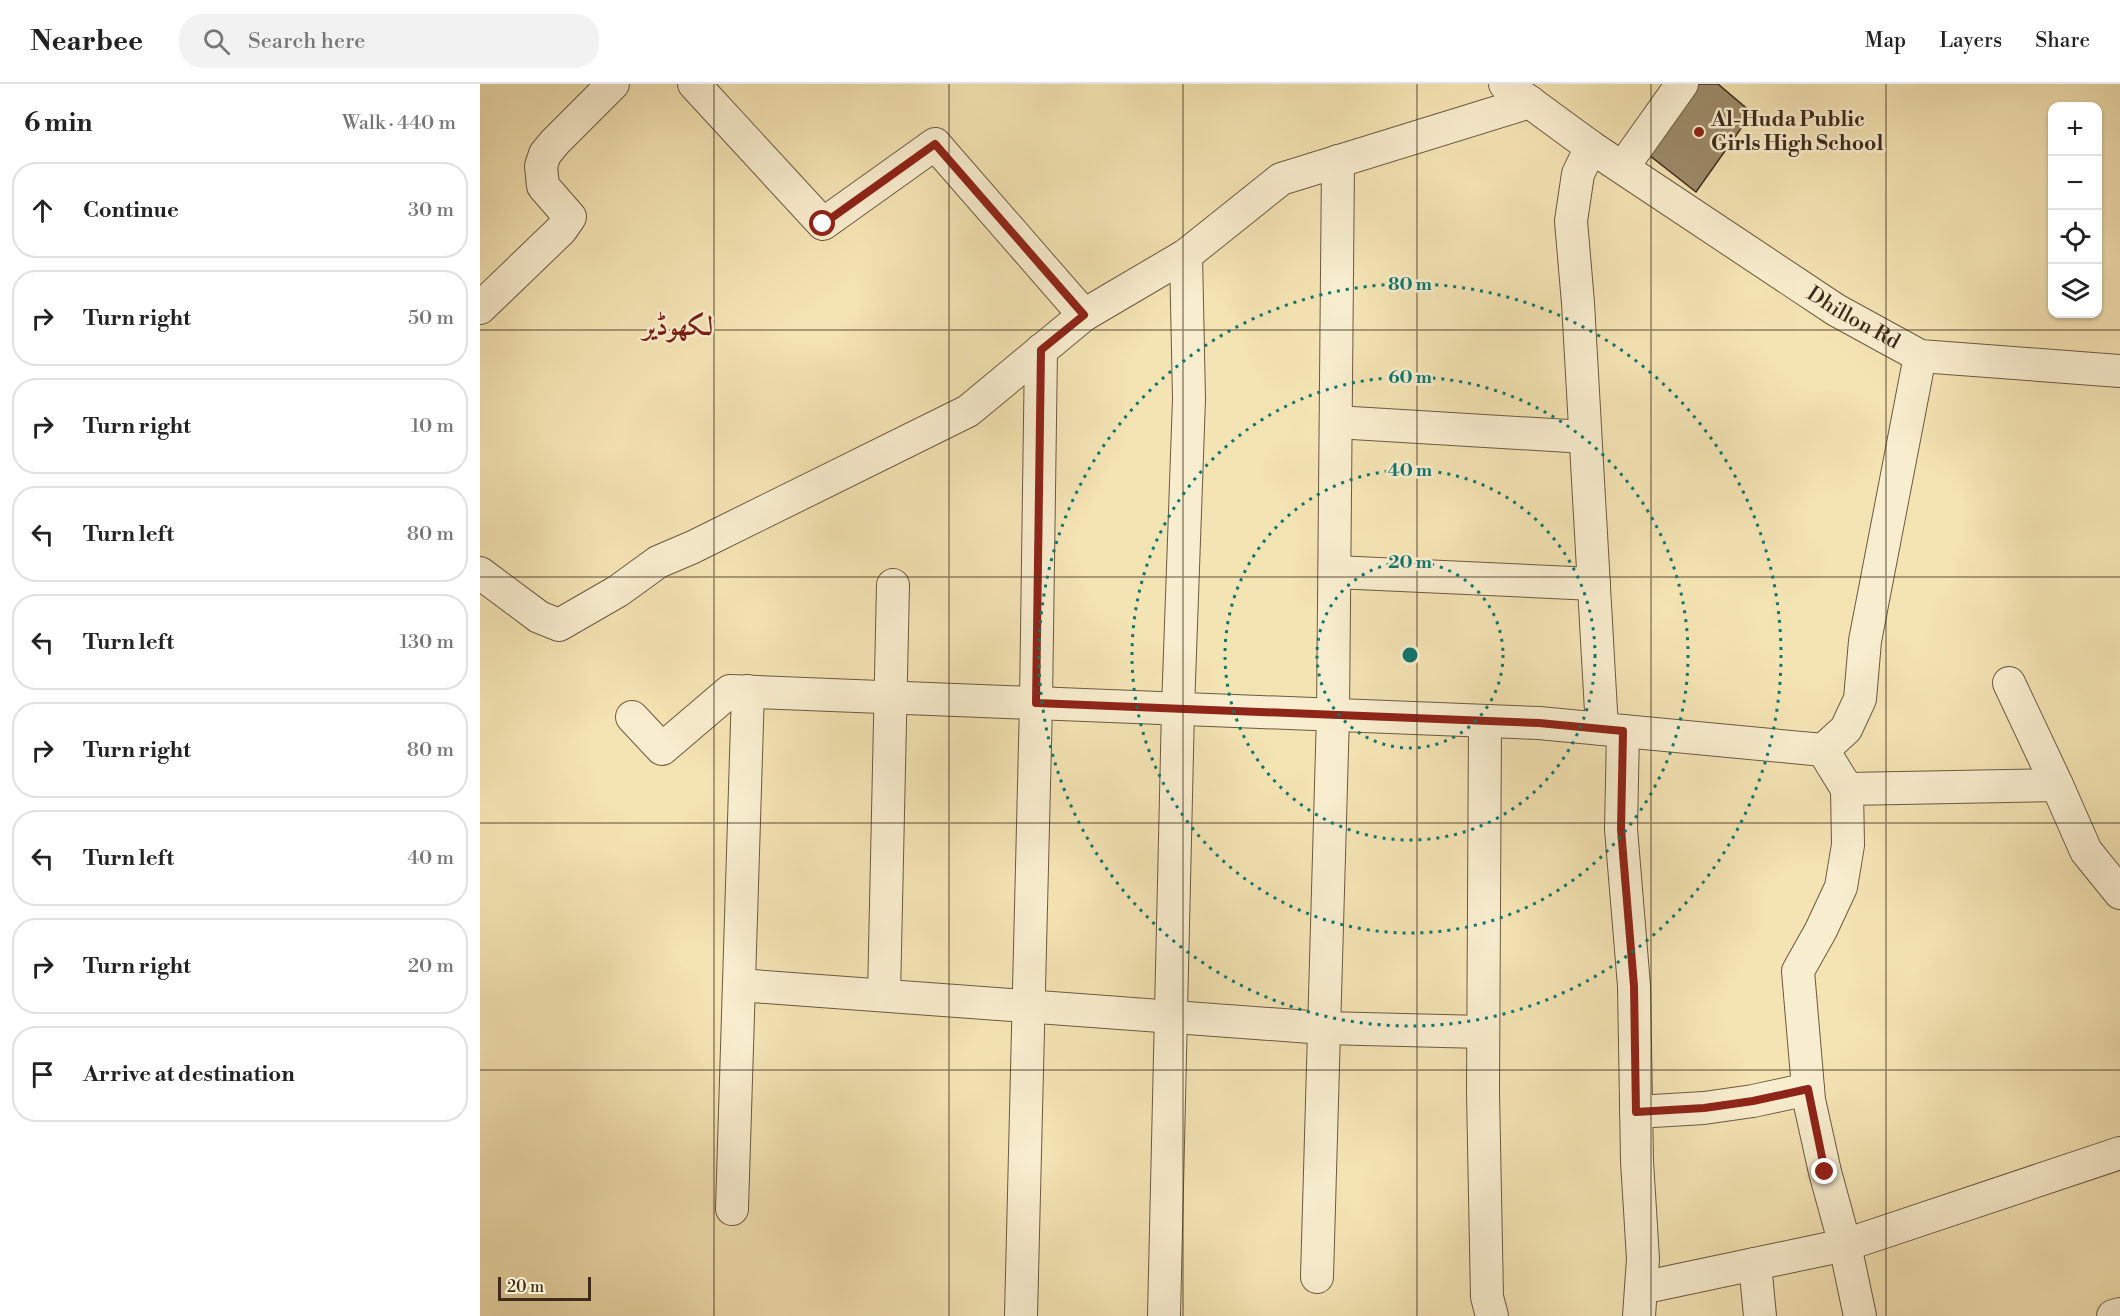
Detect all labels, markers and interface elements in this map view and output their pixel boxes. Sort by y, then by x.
search box [179,14,599,68]
text: Nearbee [30,24,143,59]
icon: search [200,25,233,58]
text: Search here [248,28,365,55]
text: Map [1865,28,1906,54]
text: Layers [1939,28,2002,54]
text: Share [2035,28,2090,54]
map controls [2048,102,2102,318]
button: + [2048,102,2102,156]
text: 6 min [24,107,92,139]
place label: Al-Huda Public Girls High School [1710,107,1883,157]
text: Walk · 440 m [342,111,456,136]
marker: Al-Huda Public Girls High School [1692,125,1706,139]
button: − [2048,156,2102,210]
icon: ahead [26,194,59,227]
text: Continue [83,197,179,224]
text: 30 m [408,198,454,223]
route start [809,210,835,236]
button: locate [2048,210,2102,264]
button: layers [2048,264,2102,318]
text: 80 m [1388,273,1433,296]
street label: Dhillon Rd [1802,281,1904,355]
icon: right [26,302,59,335]
text: Turn right [83,305,191,332]
text: 50 m [408,306,454,331]
district label: لکھوڈیر [640,310,713,344]
text: 60 m [1388,366,1432,389]
icon: right [26,410,59,443]
text: Turn right [83,413,191,440]
text: 10 m [411,414,454,439]
text: 40 m [1388,459,1433,482]
icon: left [26,518,59,551]
text: Turn left [83,521,174,548]
text: 80 m [407,522,454,547]
text: 20 m [1388,551,1432,574]
icon: left [26,626,59,659]
text: Turn left [83,629,174,656]
text: 130 m [399,630,454,655]
centre of rings [1400,645,1420,665]
icon: right [26,734,59,767]
text: Turn right [83,737,191,764]
text: 80 m [407,738,454,763]
icon: left [26,842,59,875]
text: Turn left [83,845,174,872]
text: 40 m [407,846,454,871]
icon: right [26,950,59,983]
text: Turn right [83,953,191,980]
text: 20 m [408,954,454,979]
icon: arrive [26,1058,59,1091]
text: Arrive at destination [83,1061,295,1088]
route end [1811,1158,1837,1184]
scale bar [498,1274,591,1302]
text: 20 m [507,1277,544,1297]

